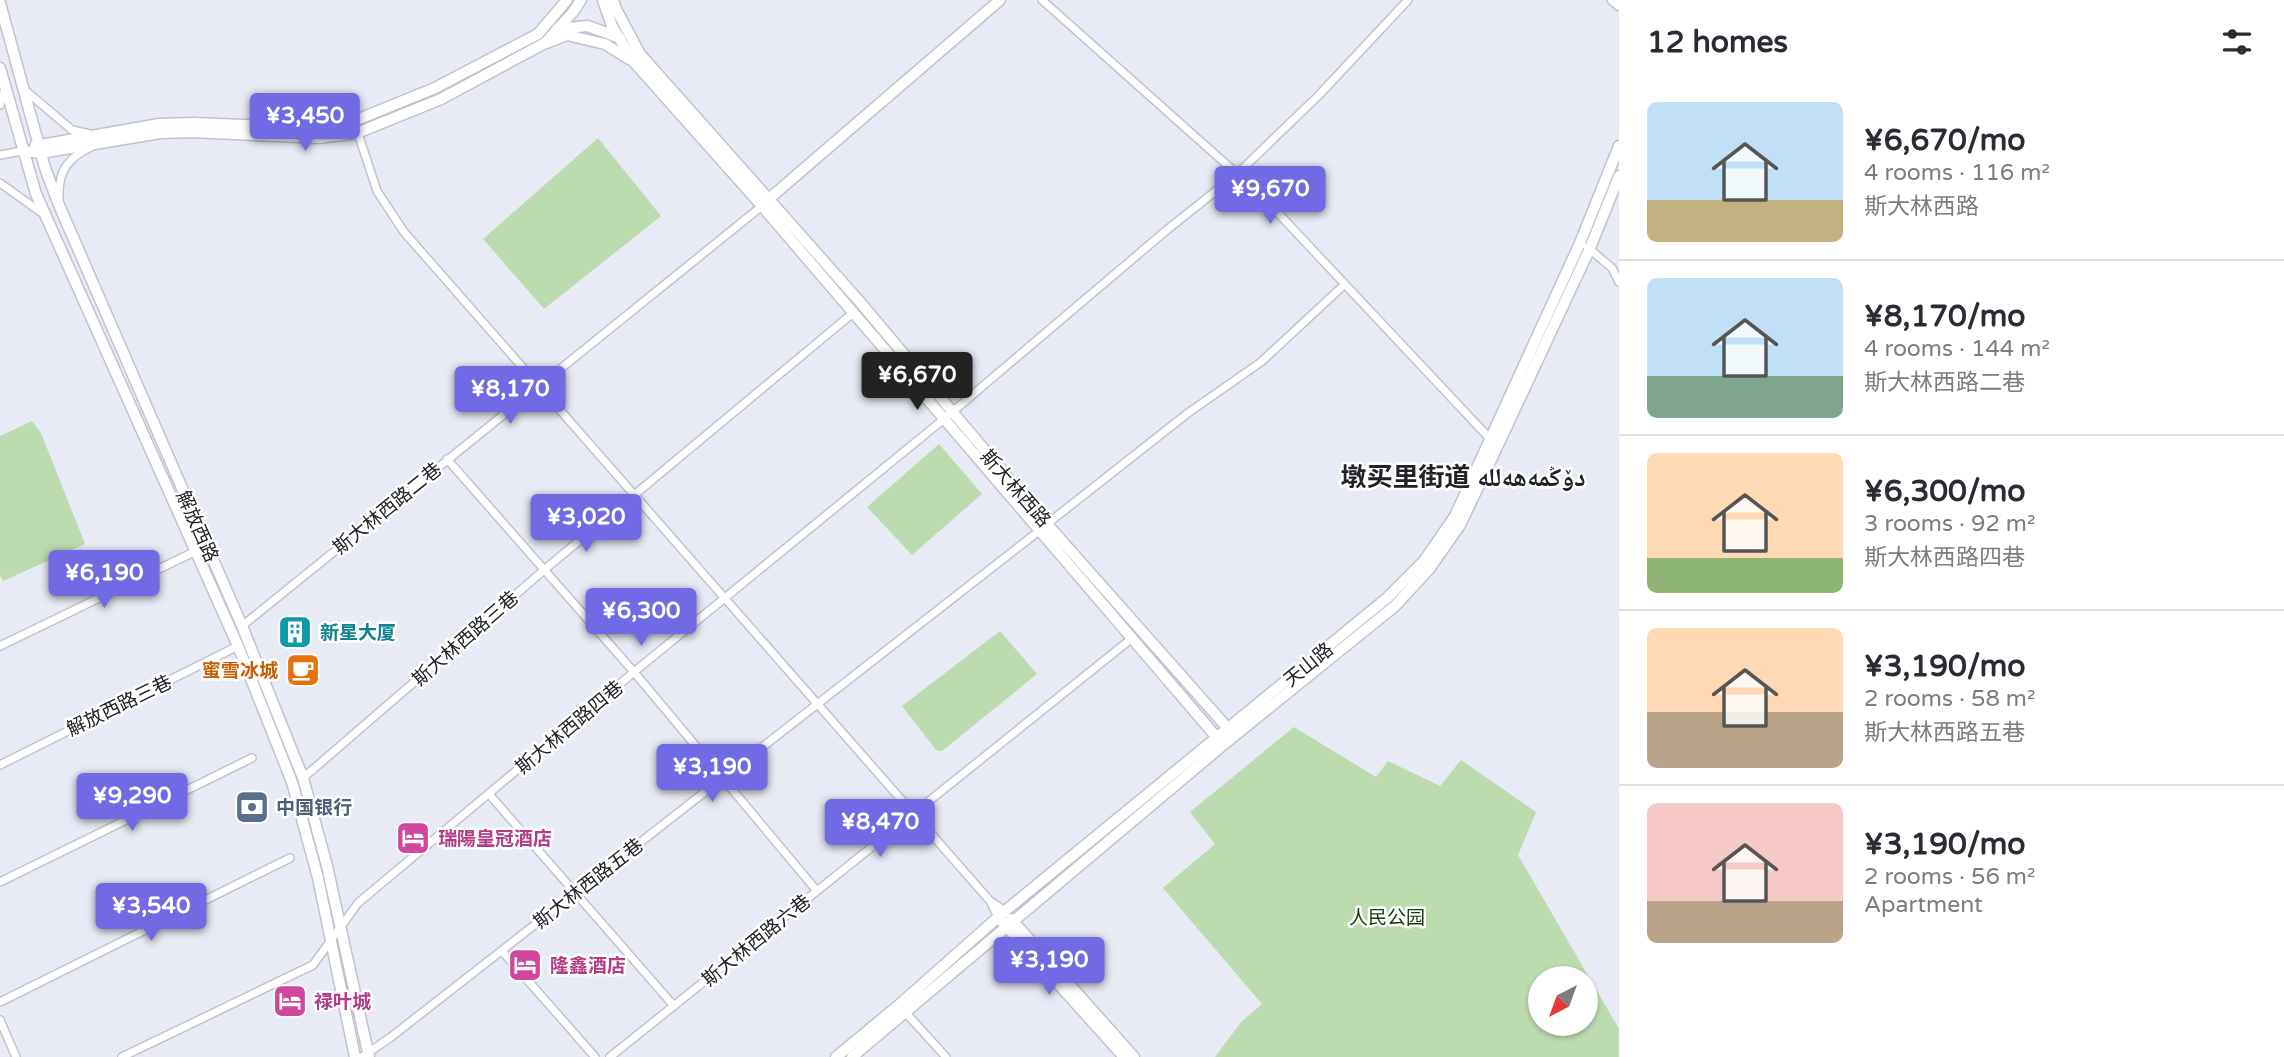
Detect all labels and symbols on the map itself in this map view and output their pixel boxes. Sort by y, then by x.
pin: ¥3,450 [248,94,362,153]
pin: ¥9,670 [1213,166,1327,226]
pin: ¥6,670 [860,352,974,412]
pin: ¥8,170 [453,366,567,426]
street label: 斯大林西路 [976,446,1055,532]
street label: 斯大林西路二巷 [329,458,446,559]
district label: 墩买里街道 دۆڭمەھەللە [1340,462,1586,493]
street label: 解放西路 [172,487,223,566]
pin: ¥3,020 [529,494,643,554]
pin: ¥6,190 [47,550,161,610]
street label: 斯大林西路三巷 [408,587,523,691]
pin: ¥6,300 [584,588,698,648]
building icon: 新星大厦 [276,613,314,651]
place label: 新星大厦 [320,622,396,644]
street label: 天山路 [1280,638,1338,691]
cafe icon: 蜜雪冰城 [284,651,322,689]
place label: 蜜雪冰城 [202,660,278,682]
street label: 解放西路三巷 [63,671,175,741]
street label: 斯大林西路四巷 [512,677,628,779]
pin: ¥3,190 [655,744,769,804]
pin: ¥9,290 [75,774,189,833]
bank icon: 中国银行 [233,788,271,826]
place label: 中国银行 [276,797,352,819]
pin: ¥8,470 [823,800,937,859]
hotel icon: 瑞陽皇冠酒店 [394,819,432,857]
place label: 瑞陽皇冠酒店 [438,828,552,850]
street label: 斯大林西路五巷 [529,834,648,933]
pin: ¥3,540 [94,884,208,943]
street label: 斯大林西路六巷 [698,890,815,991]
park label: 人民公园 [1349,907,1425,929]
pin: ¥3,190 [992,937,1106,997]
hotel icon: 隆鑫酒店 [506,946,544,984]
place label: 隆鑫酒店 [550,955,626,977]
north arrow [1528,966,1598,1036]
hotel icon: 禄叶城 [271,982,309,1020]
place label: 禄叶城 [314,991,371,1013]

